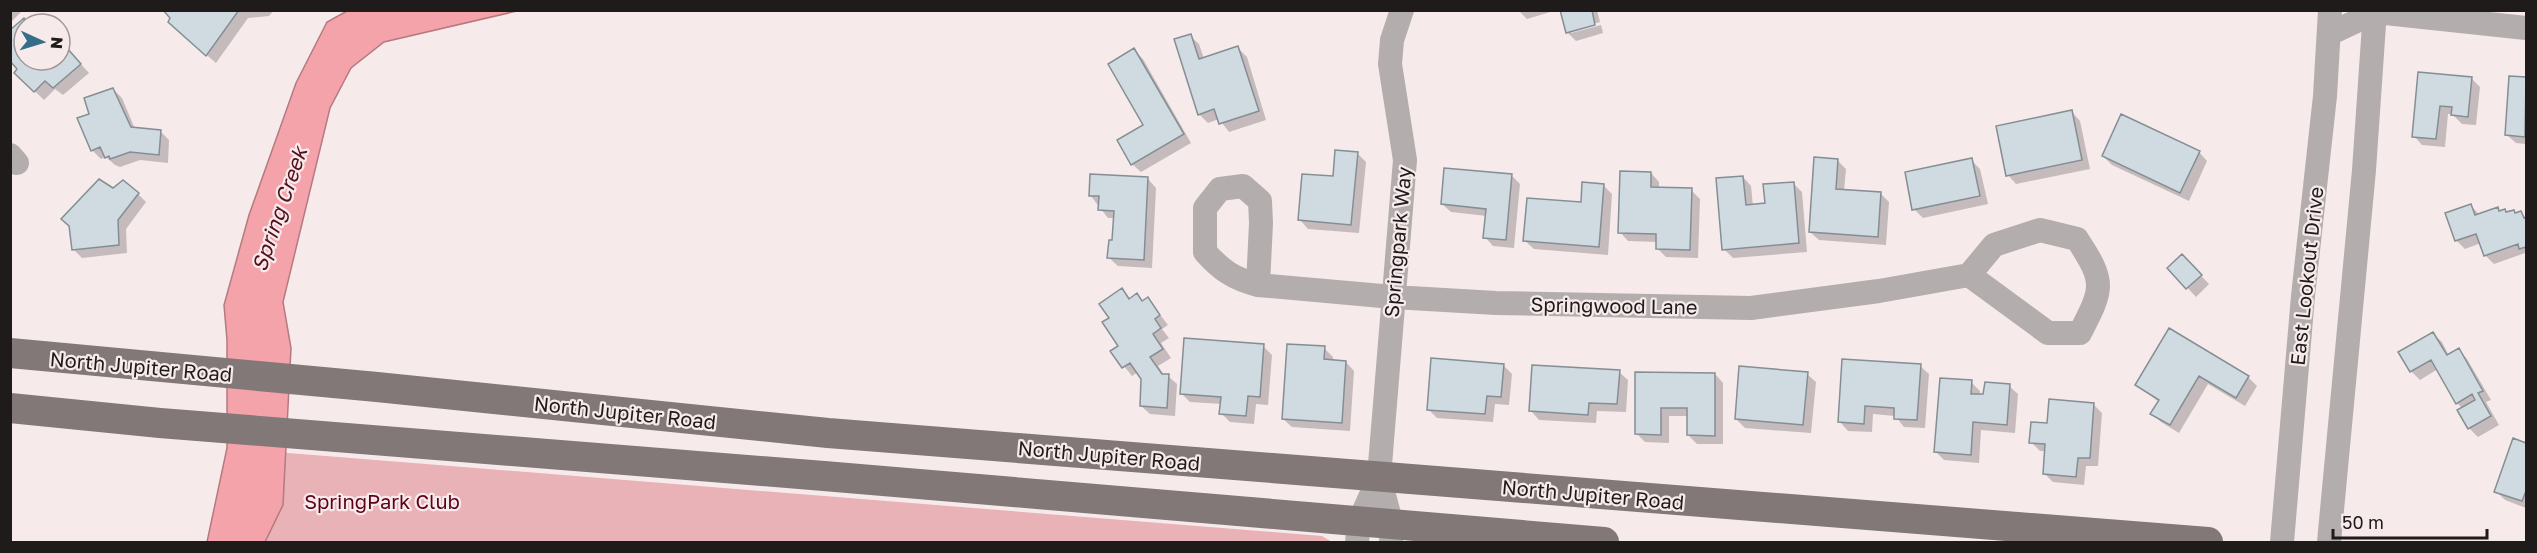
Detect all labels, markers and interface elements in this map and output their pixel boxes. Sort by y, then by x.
north arrow [12,12,72,72]
text: N [47,36,67,50]
water label: Spring Creek [246,141,313,275]
street label: Springpark Way [1378,166,1416,318]
street label: East Lookout Drive [2285,185,2327,367]
street label: Springwood Lane [1530,292,1698,318]
street label: North Jupiter Road [49,346,233,386]
street label: North Jupiter Road [533,391,717,433]
street label: North Jupiter Road [1017,435,1201,475]
street label: North Jupiter Road [1501,474,1685,514]
park label: SpringPark Club [304,489,460,513]
scale bar [2333,502,2488,540]
text: 50 m [2342,511,2384,533]

